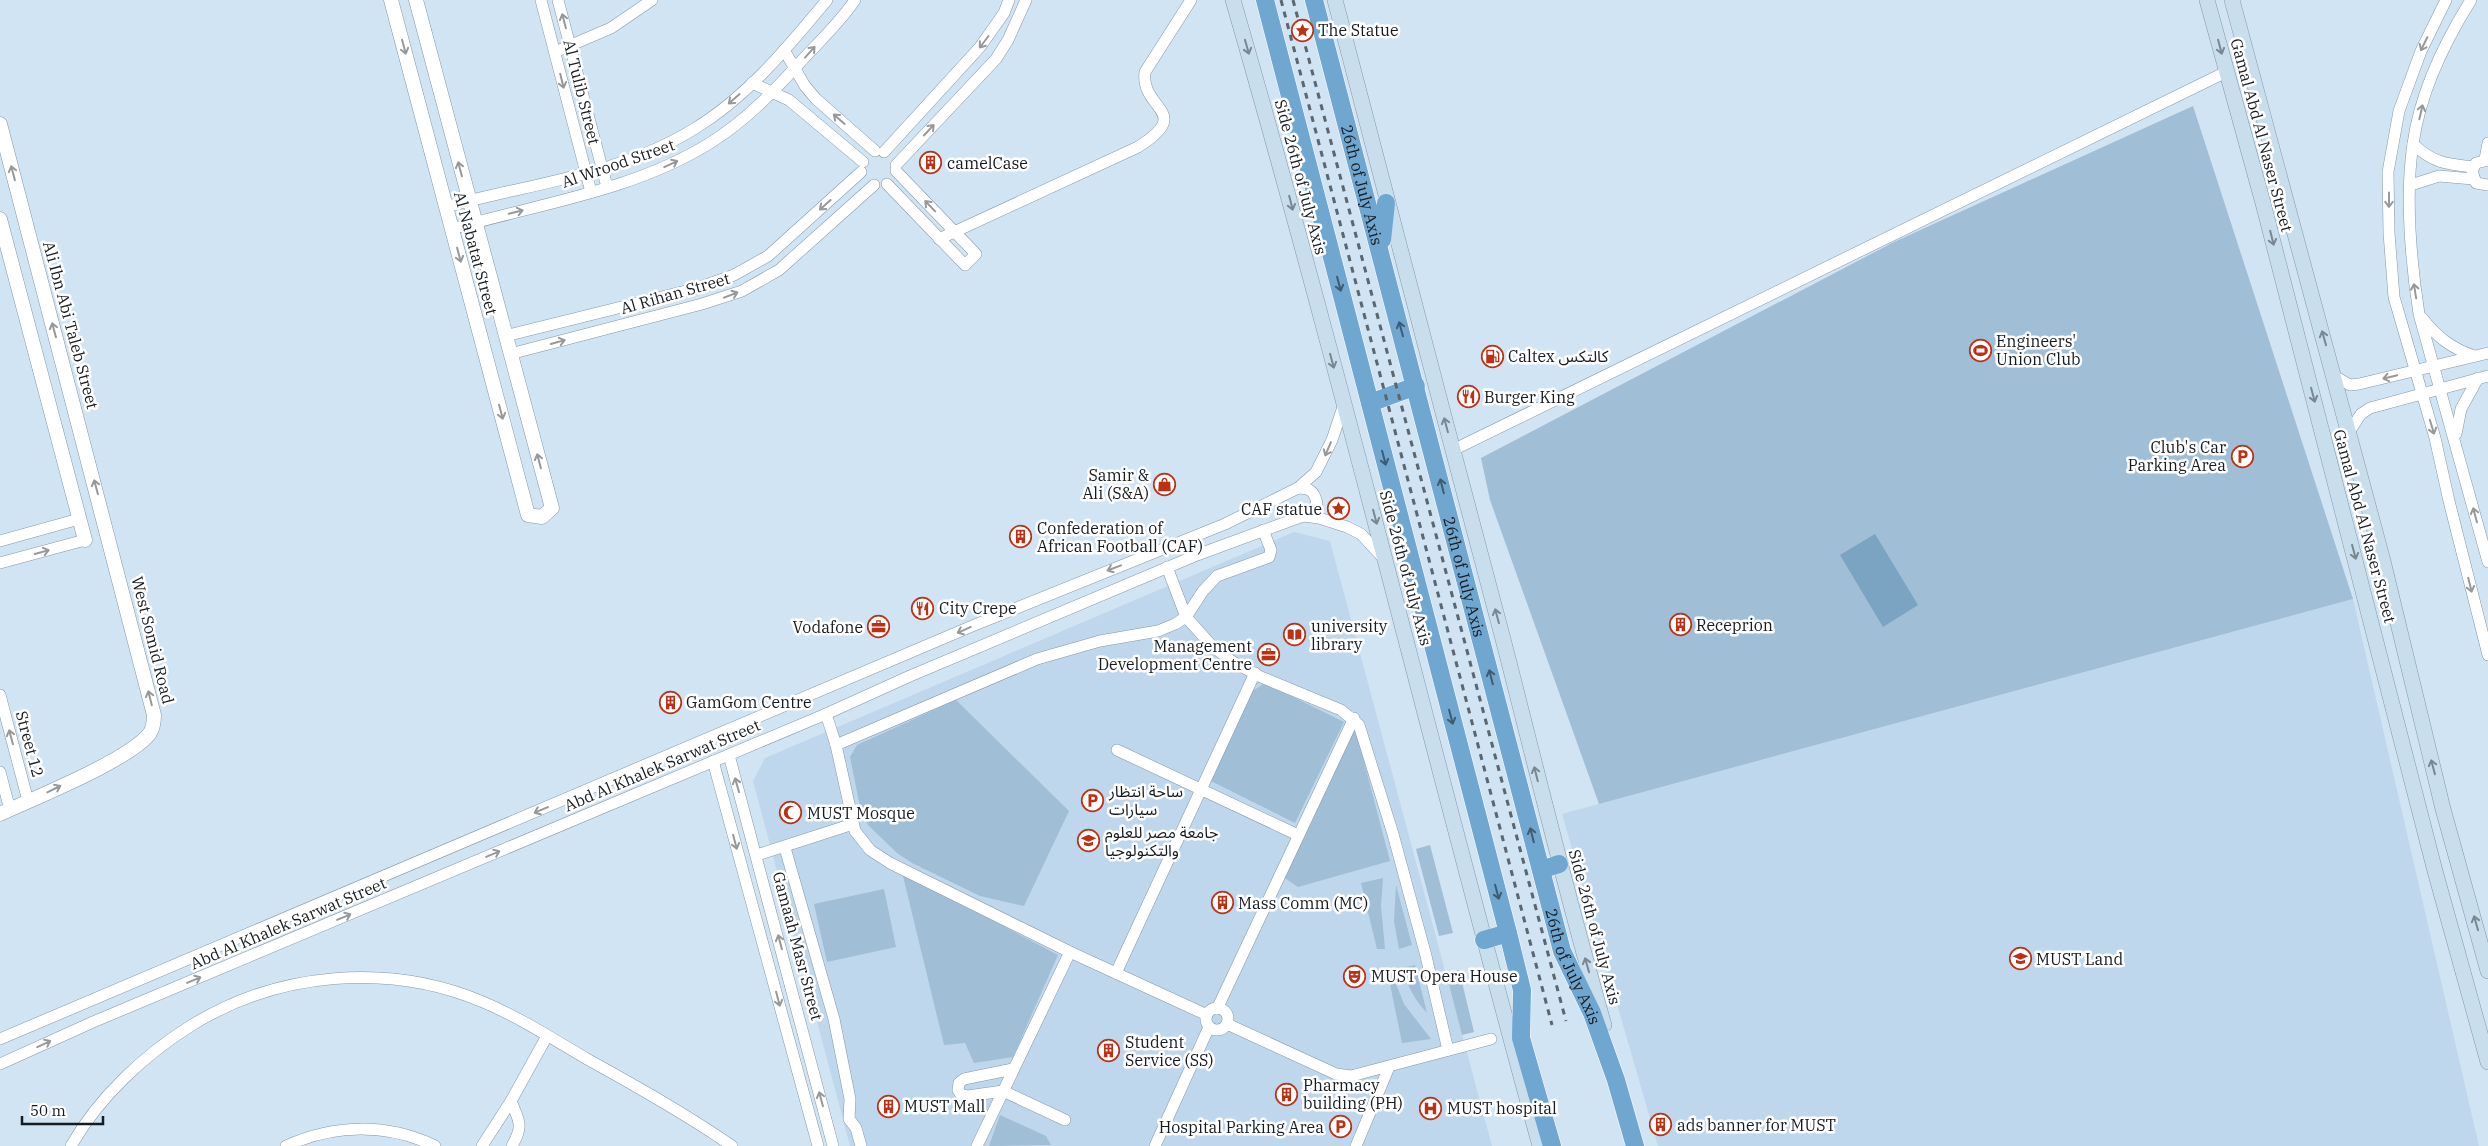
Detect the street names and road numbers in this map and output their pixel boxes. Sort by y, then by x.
street label: Gamal Abd Al Naser Street [2227,36,2298,234]
street label: Al Tulib Street [559,37,605,147]
street label: Side 26th of July Axis [1271,97,1331,257]
street label: 26th of July Axis [1337,122,1387,247]
street label: Al Wrood Street [559,134,677,192]
street label: Al Nabatat Street [450,189,502,317]
street label: Ali Ibn Abi Taleb Street [39,239,103,411]
street label: Al Rihan Street [618,268,732,318]
street label: Gamal Abd Al Naser Street [2330,427,2401,625]
street label: Side 26th of July Axis [1376,488,1436,648]
street label: 26th of July Axis [1439,514,1490,639]
street label: West Somid Road [127,574,179,706]
street label: Street 12 [12,709,48,779]
street label: Abd Al Khalek Sarwat Street [561,714,763,815]
street label: Side 26th of July Axis [1565,847,1625,1007]
street label: Gamaah Masr Street [769,869,828,1023]
street label: Abd Al Khalek Sarwat Street [187,872,389,973]
street label: 26th of July Axis [1543,905,1605,1027]

